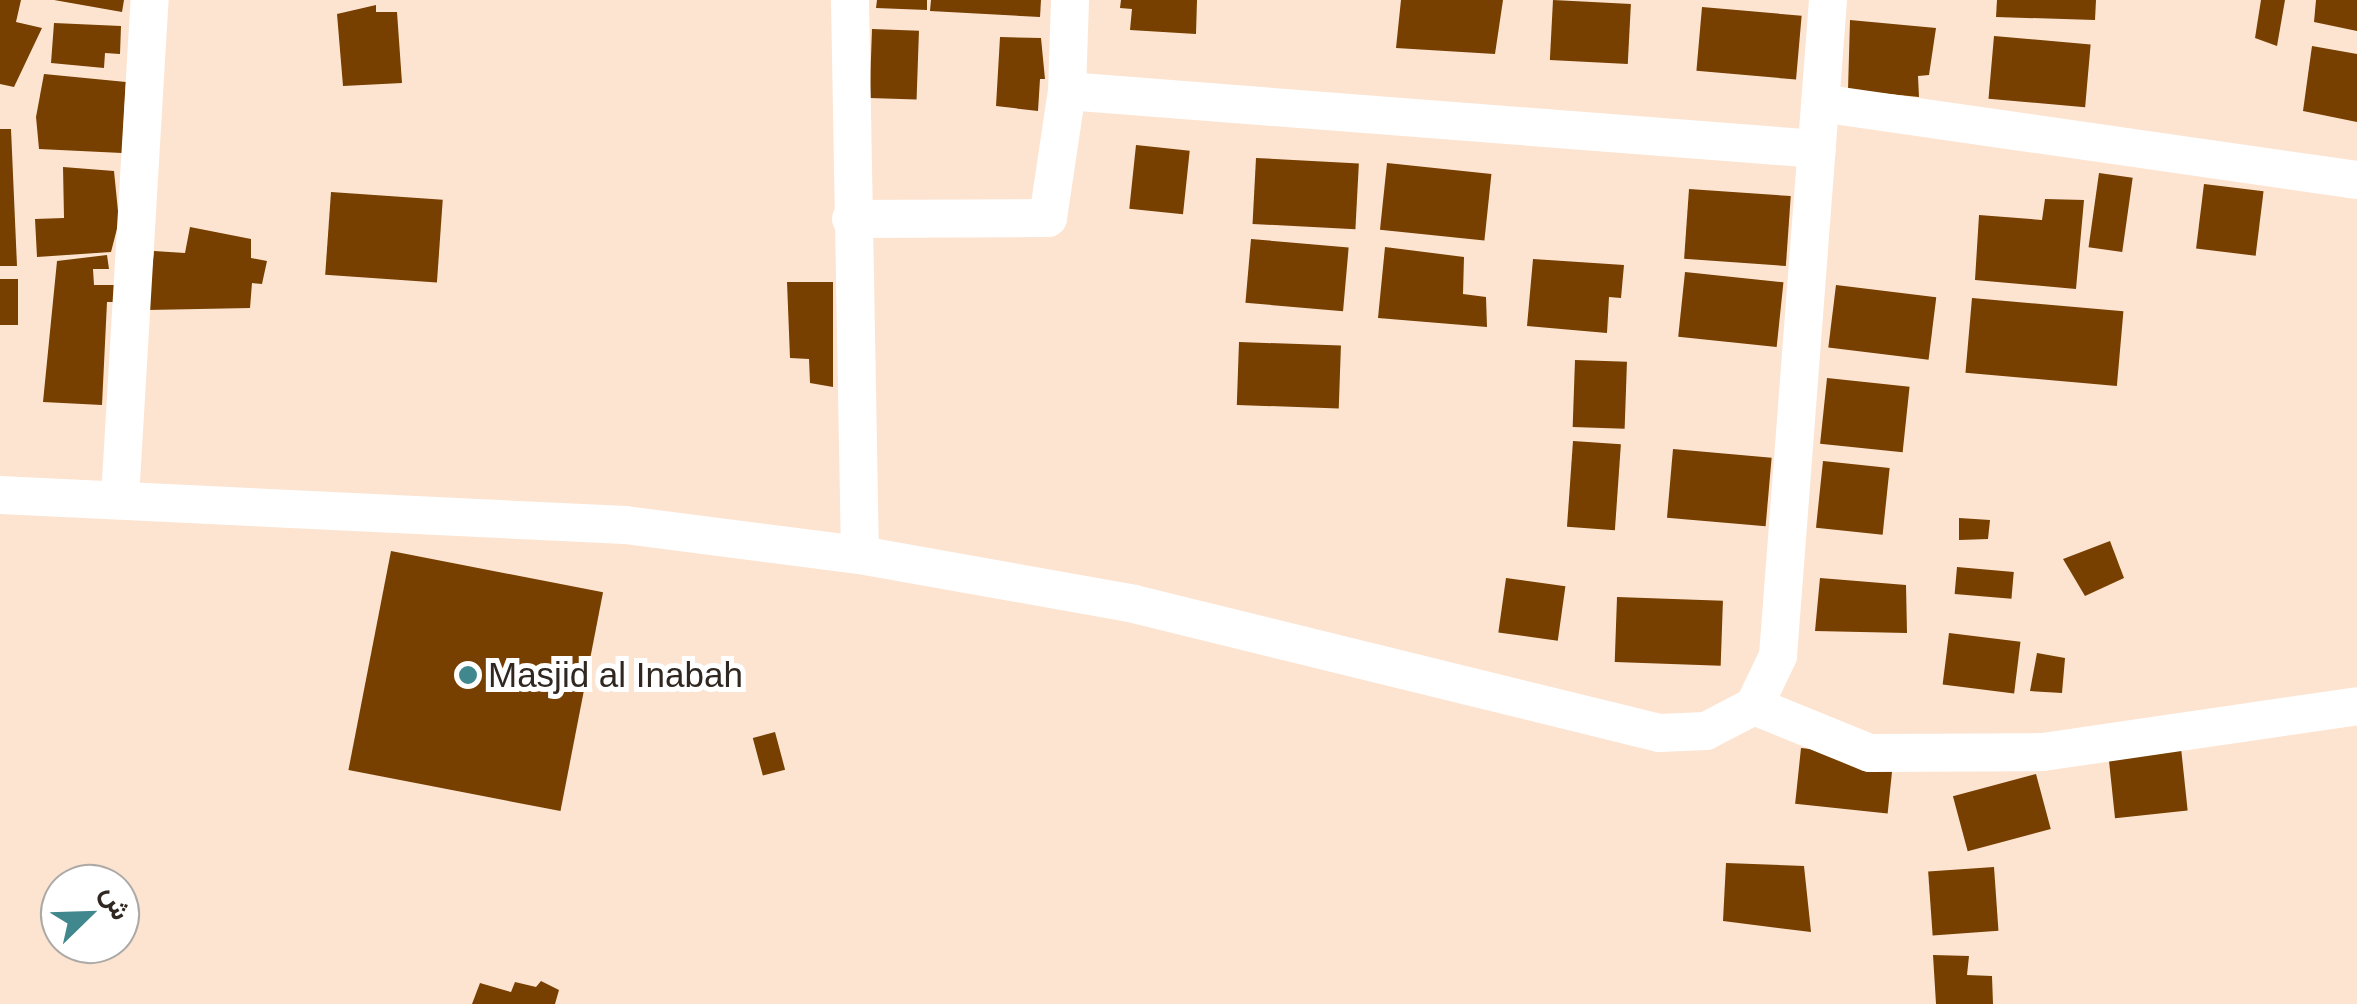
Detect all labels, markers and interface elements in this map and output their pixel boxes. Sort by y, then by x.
place label: Masjid al Inabah [488,654,743,696]
marker: Masjid al Inabah [457,664,479,686]
north arrow [40,864,140,964]
text: ش [95,881,137,924]

